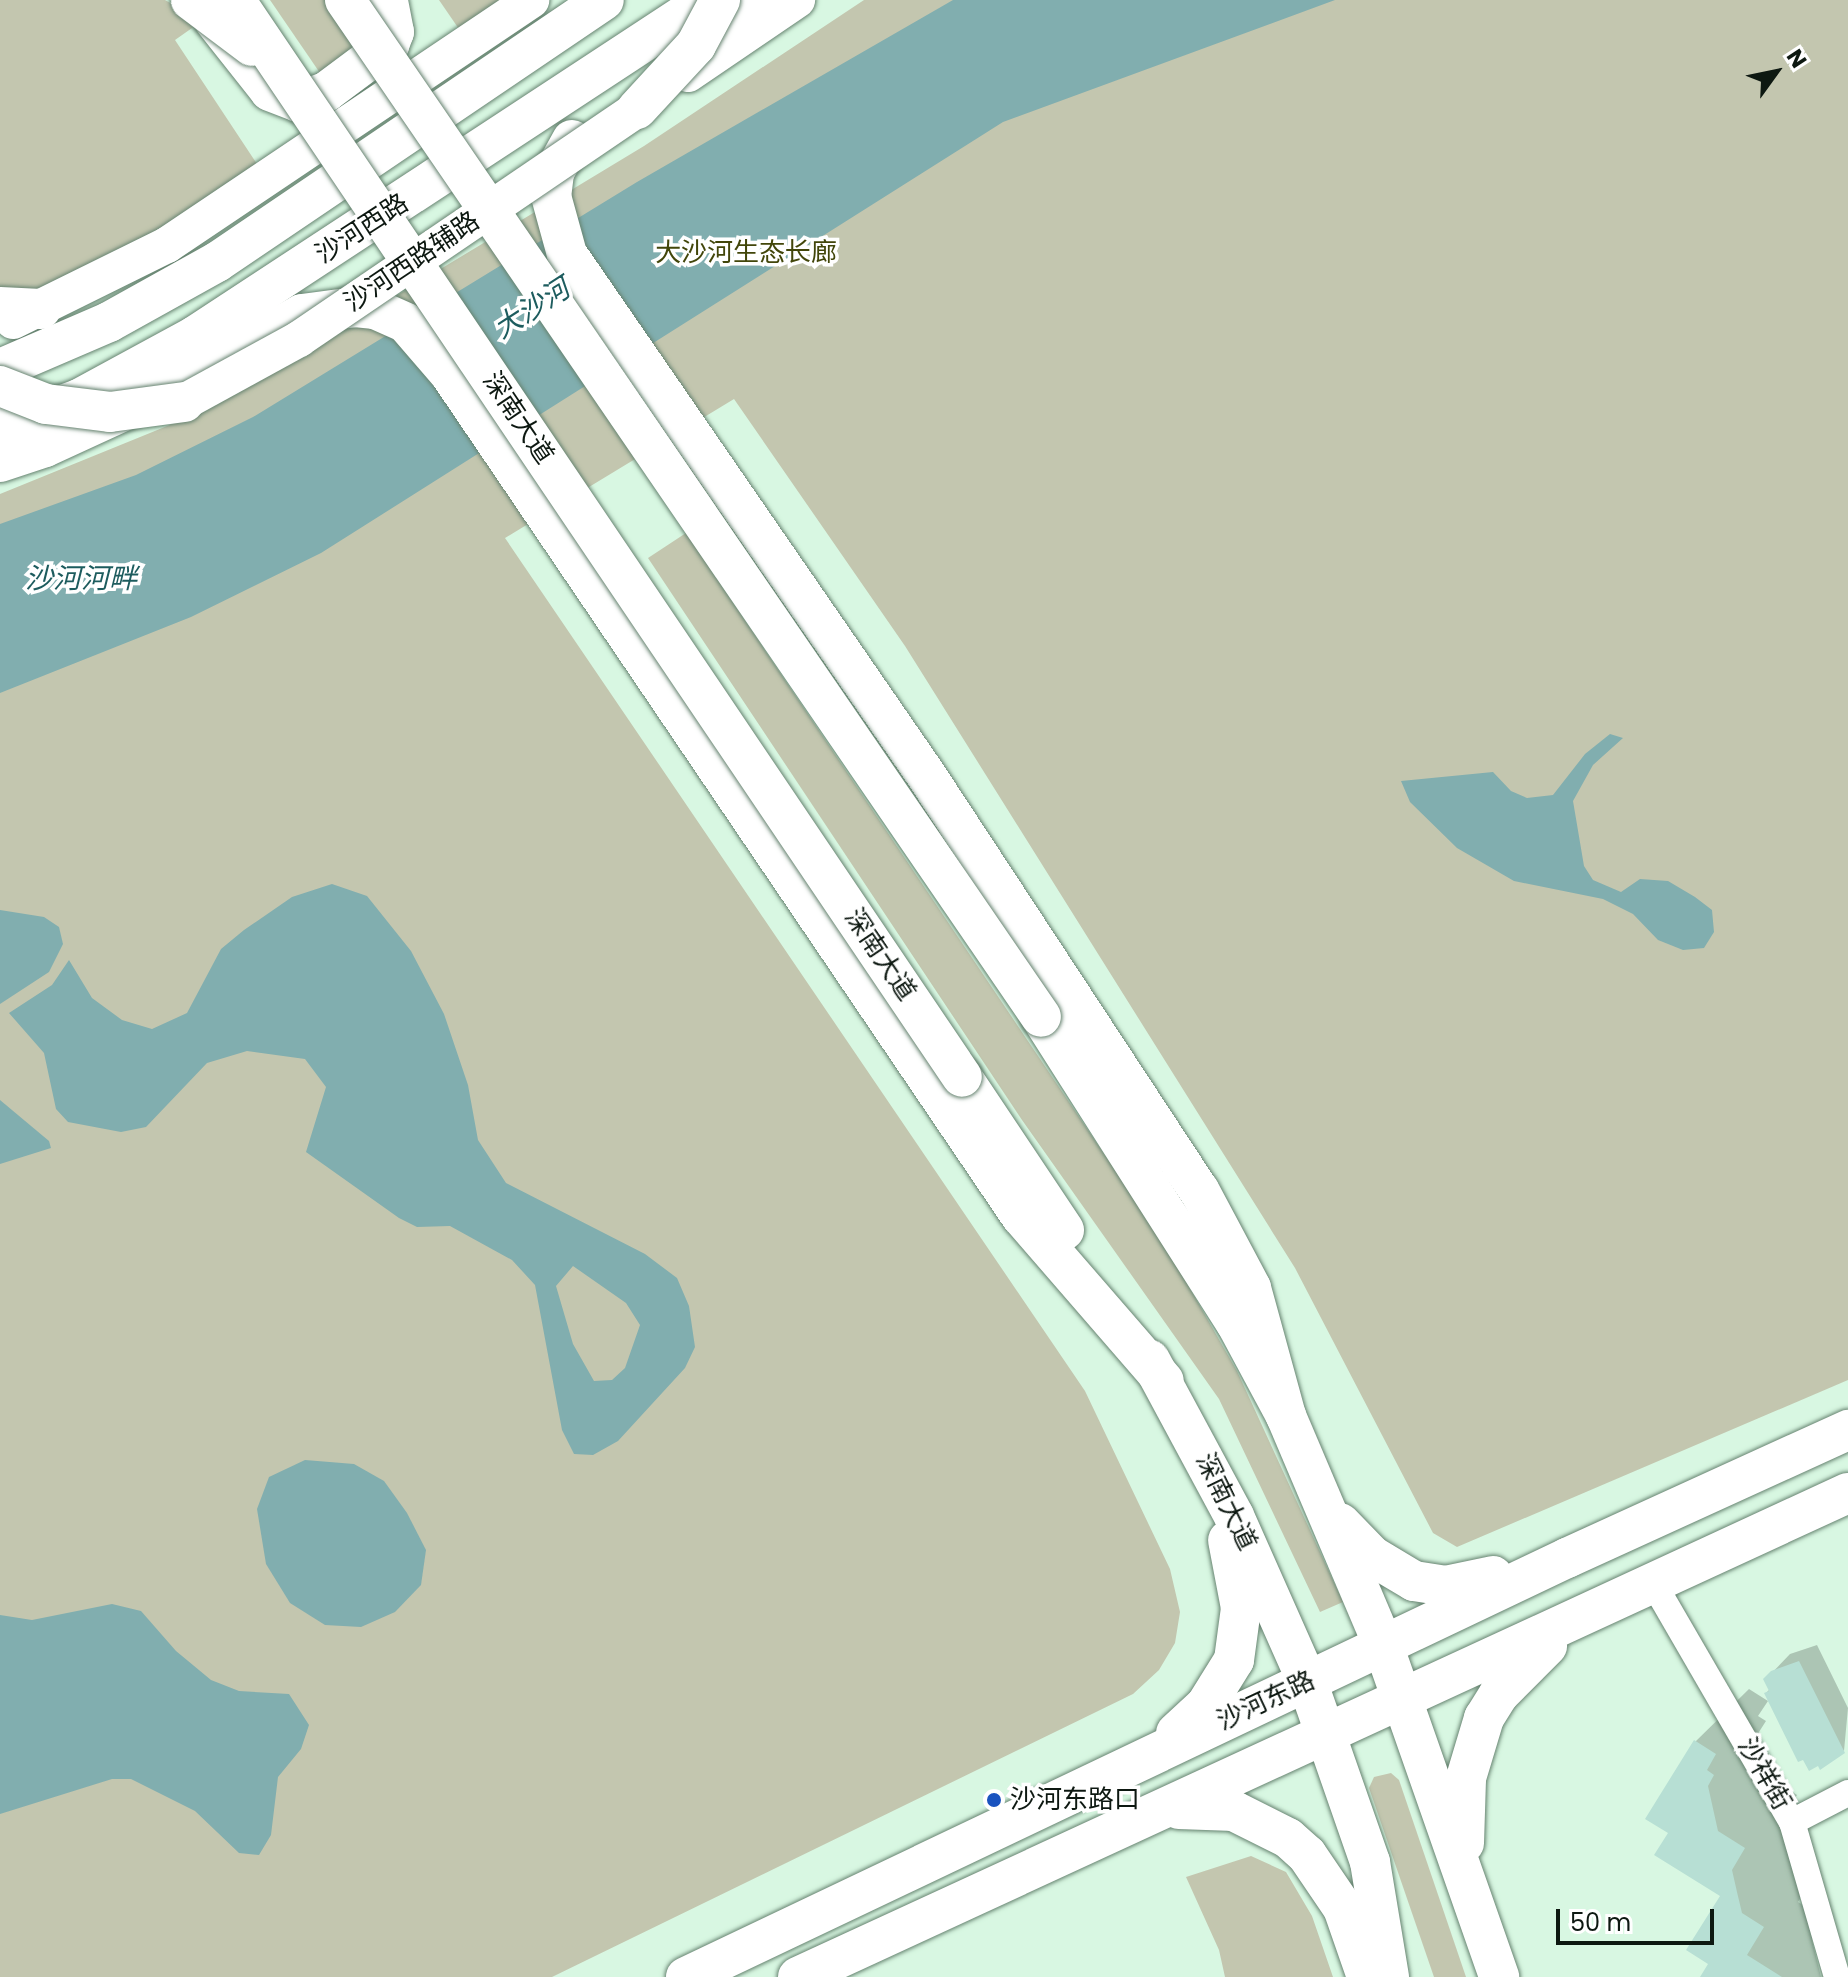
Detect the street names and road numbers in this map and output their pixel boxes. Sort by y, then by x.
street label: 沙河西路 [310,188,414,270]
street label: 沙河西路辅路 [339,205,485,319]
street label: 深南大道 [476,366,560,470]
street label: 深南大道 [838,903,922,1007]
street label: 深南大道 [1189,1448,1263,1556]
street label: 沙河东路 [1212,1665,1320,1737]
street label: 沙祥街 [1731,1732,1797,1816]

